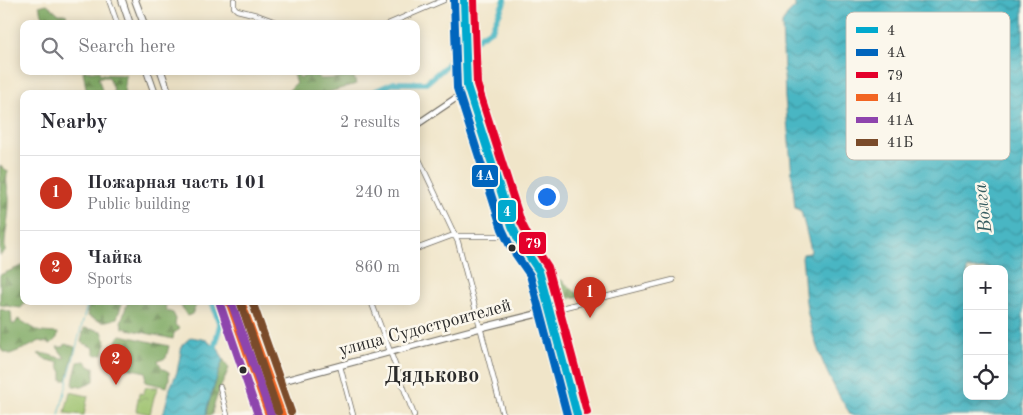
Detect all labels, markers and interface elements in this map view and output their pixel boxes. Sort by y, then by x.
legend [846,12,1010,160]
search box [20,20,420,75]
text: 4 [887,24,895,38]
icon: search [38,34,66,62]
text: Search here [78,38,175,57]
text: 4А [887,46,906,60]
text: 79 [887,69,903,83]
text: 41 [887,91,903,105]
text: Nearby [40,112,108,133]
text: 41А [887,114,914,128]
text: 2 results [340,115,400,131]
text: 41Б [887,136,913,150]
line badge: 4А [471,164,499,188]
text: 4А [476,169,495,183]
text: Пожарная часть 101 [87,174,267,193]
water label: Волга [972,182,997,235]
your location [534,184,560,210]
text: 1 [51,185,61,201]
text: 240 m [355,185,400,201]
text: Public building [87,197,190,213]
line badge: 4 [497,199,517,223]
text: 4 [503,205,511,219]
line badge: 79 [518,231,547,255]
text: 79 [525,237,541,251]
unlabelled marker [507,243,517,253]
text: Чайка [87,249,142,268]
text: 2 [51,260,61,276]
text: 860 m [355,260,400,276]
map controls [963,265,1008,400]
button: + [963,265,1008,310]
text: Sports [87,272,132,288]
pin: 1 [574,277,606,318]
street label: улица Судостроителей [337,296,513,360]
button: − [963,310,1008,355]
pin: 2 [100,344,132,385]
button: locate [963,355,1008,400]
unlabelled marker [238,365,248,375]
district label: Дядьково [385,365,479,387]

